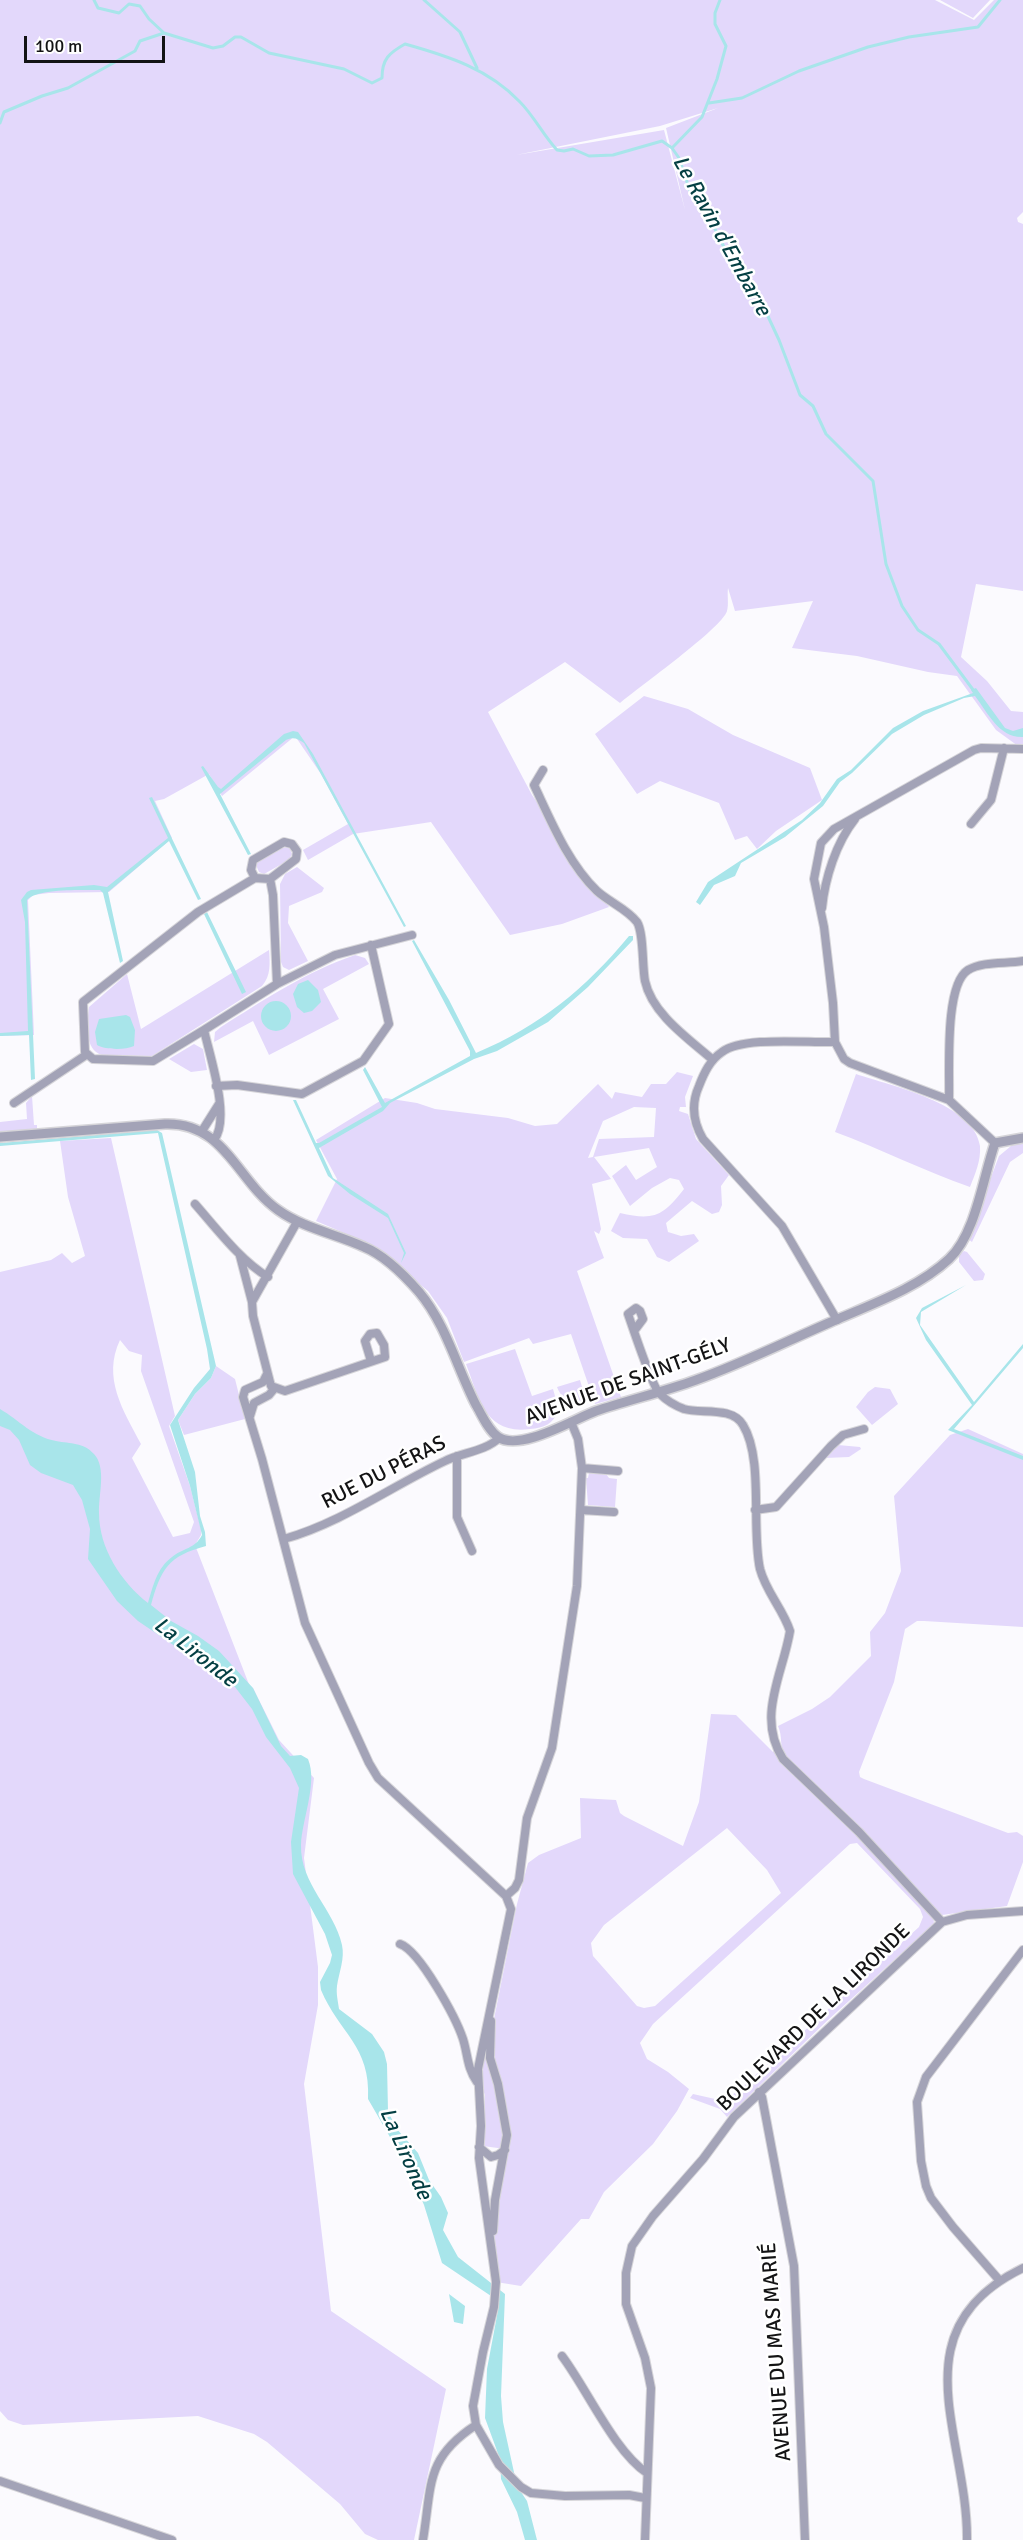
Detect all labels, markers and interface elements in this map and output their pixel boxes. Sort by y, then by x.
scale bar [27,24,168,62]
text: 100 m [35,35,82,57]
water label: Le Ravin d'Embarre [666,151,776,321]
street label: AVENUE DE SAINT-GÉLY [522,1333,734,1431]
street label: RUE DU PÉRAS [318,1431,450,1515]
water label: La Lironde [148,1612,242,1694]
street label: BOULEVARD DE LA LIRONDE [712,1919,916,2117]
water label: La Lironde [373,2104,437,2204]
street label: AVENUE DU MAS MARIÉ [757,2242,797,2462]

